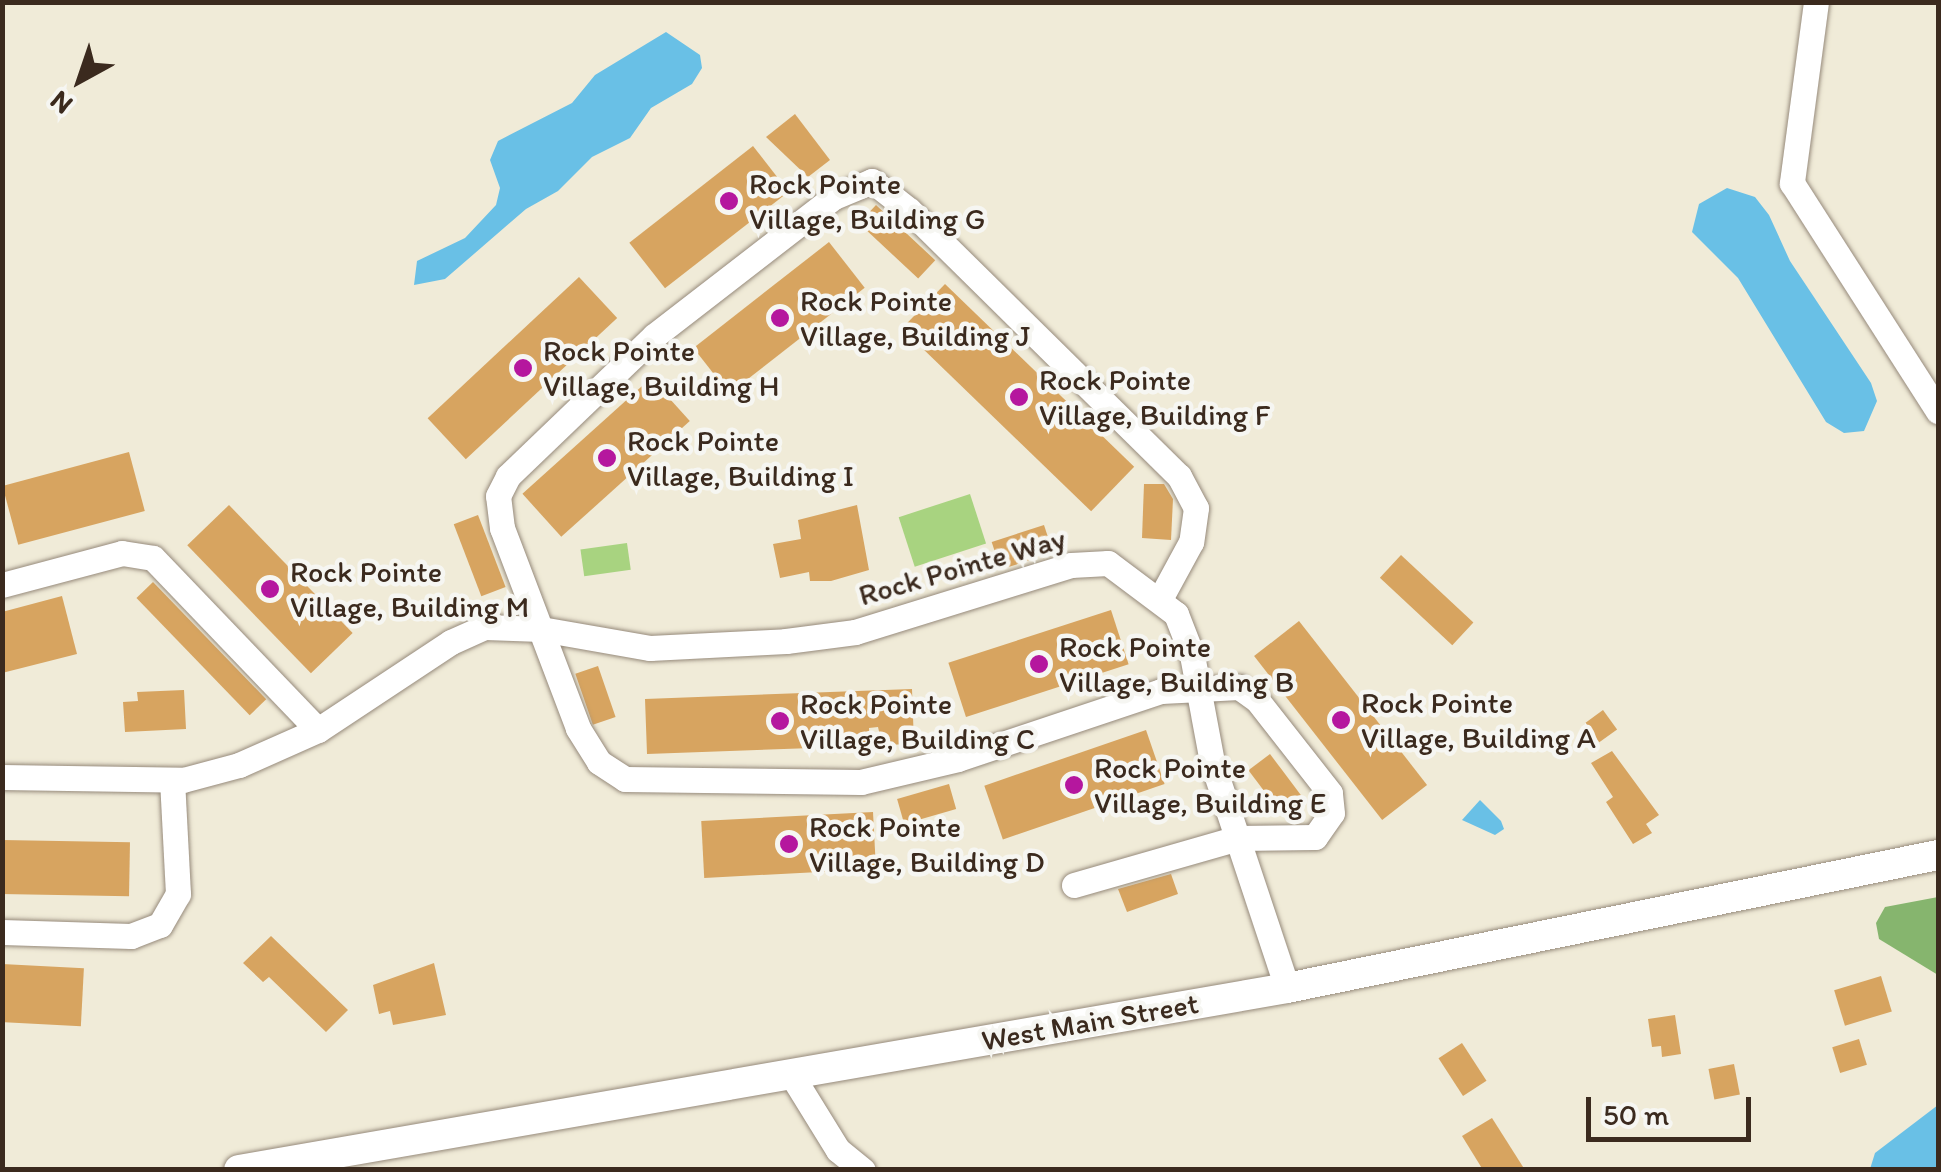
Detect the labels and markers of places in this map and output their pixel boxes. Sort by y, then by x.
place label: Rock Pointe Village, Building G [749,166,985,236]
marker: Rock Pointe Village, Building G [718,190,740,212]
place label: Rock Pointe Village, Building J [800,283,1030,354]
marker: Rock Pointe Village, Building J [769,307,791,329]
place label: Rock Pointe Village, Building H [543,333,780,404]
marker: Rock Pointe Village, Building H [512,357,534,379]
place label: Rock Pointe Village, Building F [1039,362,1270,432]
marker: Rock Pointe Village, Building F [1008,386,1030,408]
place label: Rock Pointe Village, Building I [627,423,854,494]
marker: Rock Pointe Village, Building I [596,447,618,469]
place label: Rock Pointe Village, Building M [290,554,529,624]
marker: Rock Pointe Village, Building M [259,578,281,600]
place label: Rock Pointe Village, Building B [1059,629,1294,700]
marker: Rock Pointe Village, Building B [1028,653,1050,675]
place label: Rock Pointe Village, Building A [1361,685,1596,756]
place label: Rock Pointe Village, Building C [800,686,1035,756]
marker: Rock Pointe Village, Building A [1330,709,1352,731]
marker: Rock Pointe Village, Building C [769,710,791,732]
place label: Rock Pointe Village, Building E [1094,750,1326,820]
marker: Rock Pointe Village, Building E [1063,774,1085,796]
place label: Rock Pointe Village, Building D [809,809,1045,880]
marker: Rock Pointe Village, Building D [778,833,800,855]

